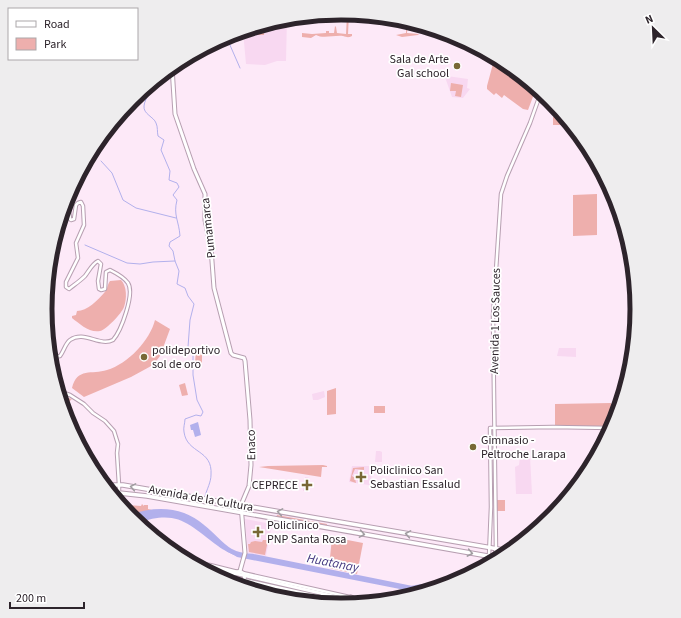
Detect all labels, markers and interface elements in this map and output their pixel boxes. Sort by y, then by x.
legend [8,8,138,60]
north arrow [633,8,673,48]
text: N [643,11,656,28]
text: Road [44,16,70,33]
text: Park [44,36,66,53]
place label: Sala de Arte Gal school [389,51,449,82]
marker: Sala de Arte Gal school [452,61,462,71]
street label: Pumamarca [197,197,220,259]
street label: Avenida 1 Los Sauces [486,268,505,374]
place label: polideportivo sol de oro [152,342,220,373]
marker: polideportivo sol de oro [139,352,149,362]
street label: Enaco [243,430,260,460]
place label: Gimnasio - Peltroche Larapa [481,432,566,463]
marker: Gimnasio - Peltroche Larapa [468,442,478,452]
place label: Policlinico San Sebastian Essalud [370,462,460,493]
marker: Policlinico San Sebastian Essalud [355,471,367,483]
place label: CEPRECE [252,477,298,494]
marker: CEPRECE [301,479,313,491]
street label: Avenida de la Cultura [147,481,255,516]
one-way arrow [130,483,137,492]
one-way arrow [277,508,283,517]
place label: Policlinico PNP Santa Rosa [267,517,346,548]
marker: Policlinico PNP Santa Rosa [252,526,264,538]
one-way arrow [359,529,365,538]
one-way arrow [405,530,411,538]
one-way arrow [466,548,473,557]
water label: Huatanay [305,549,361,577]
scale bar [10,584,84,610]
text: 200 m [16,590,46,607]

